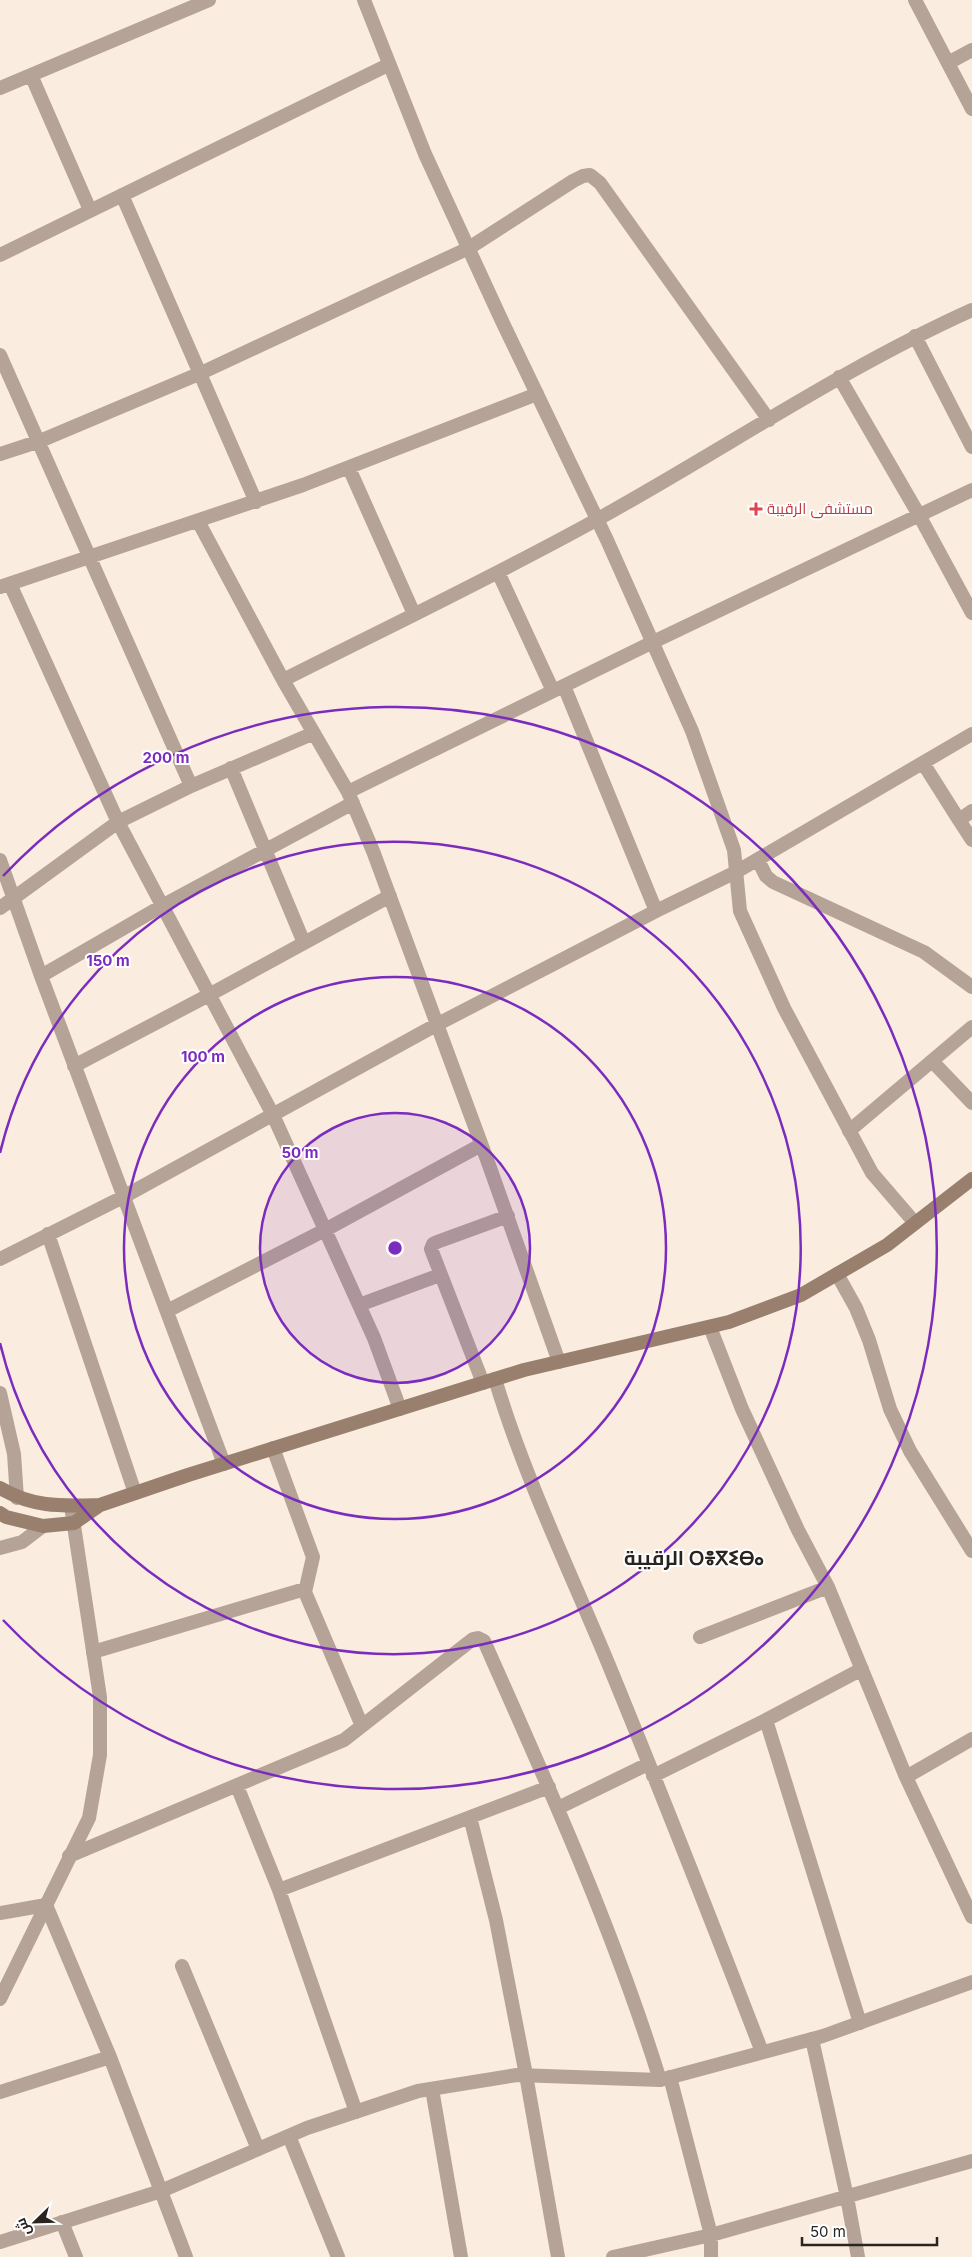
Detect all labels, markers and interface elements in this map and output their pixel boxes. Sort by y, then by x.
place label: مستشفى الرقيبة [767,499,873,519]
marker: مستشفى الرقيبة [749,502,763,516]
text: 200 m [143,748,189,767]
text: 150 m [86,951,130,970]
text: 100 m [181,1047,225,1066]
text: 50 m [282,1143,318,1162]
centre of rings [386,1239,404,1257]
district label: الرقيبة ⵔⴻⴳⵉⴱⴰ [624,1546,764,1570]
north arrow [10,2197,60,2247]
scale bar [802,2214,937,2246]
text: ش [11,2215,35,2239]
text: 50 m [810,2222,846,2241]

